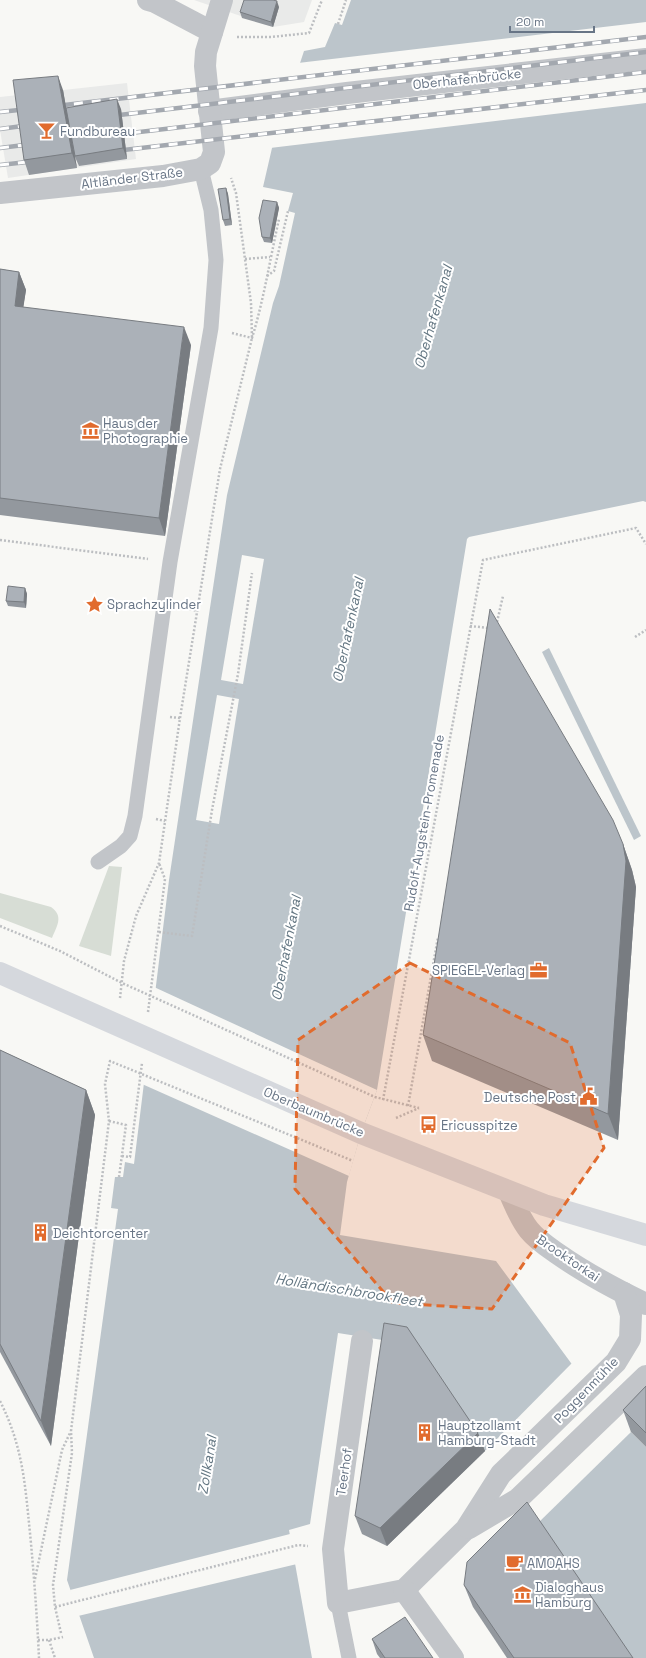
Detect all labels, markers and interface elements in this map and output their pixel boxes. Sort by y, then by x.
scale bar [510,8,594,34]
text: 20 m [516,14,544,30]
street label: Oberhafenbrücke [412,65,522,93]
bar icon: Fundbureau [37,121,57,141]
place label: Fundbureau [60,123,135,140]
street label: Altländer Straße [80,163,184,193]
water label: Oberhafenkanal [410,262,457,371]
place label: Haus der Photographie [103,415,188,447]
museum icon: Haus der Photographie [80,420,100,440]
water label: Oberhafenkanal [328,575,368,684]
place icon: Sprachzylinder [84,594,104,614]
place label: Sprachzylinder [107,596,201,613]
street label: Rudolf-Augstein-Promenade [400,733,448,913]
water label: Oberhafenkanal [267,893,305,1002]
office icon: SPIEGEL-Verlag [528,960,548,980]
place label: SPIEGEL-Verlag [432,962,525,979]
street label: Oberbaumbrücke [261,1083,367,1141]
public building icon: Deutsche Post [579,1087,599,1107]
place label: Deutsche Post [484,1089,576,1106]
bus stop icon: Ericusspitze [418,1115,438,1135]
place label: Ericusspitze [441,1117,518,1134]
building icon: Deichtorcenter [30,1223,50,1243]
place label: Deichtorcenter [53,1225,148,1242]
street label: Brooktorkai [533,1231,603,1285]
water label: Holländischbrookfleet [274,1269,426,1311]
street label: Poggenmühle [550,1353,622,1427]
place label: Hauptzollamt Hamburg-Stadt [438,1417,536,1449]
building icon: Hauptzollamt Hamburg-Stadt [415,1422,435,1442]
water label: Zollkanal [194,1433,221,1495]
street label: Teerhof [332,1447,356,1497]
cafe icon: AMOAHS [504,1553,524,1573]
place label: AMOAHS [527,1555,580,1572]
place label: Dialoghaus Hamburg [535,1579,604,1611]
museum icon: Dialoghaus Hamburg [512,1584,532,1604]

